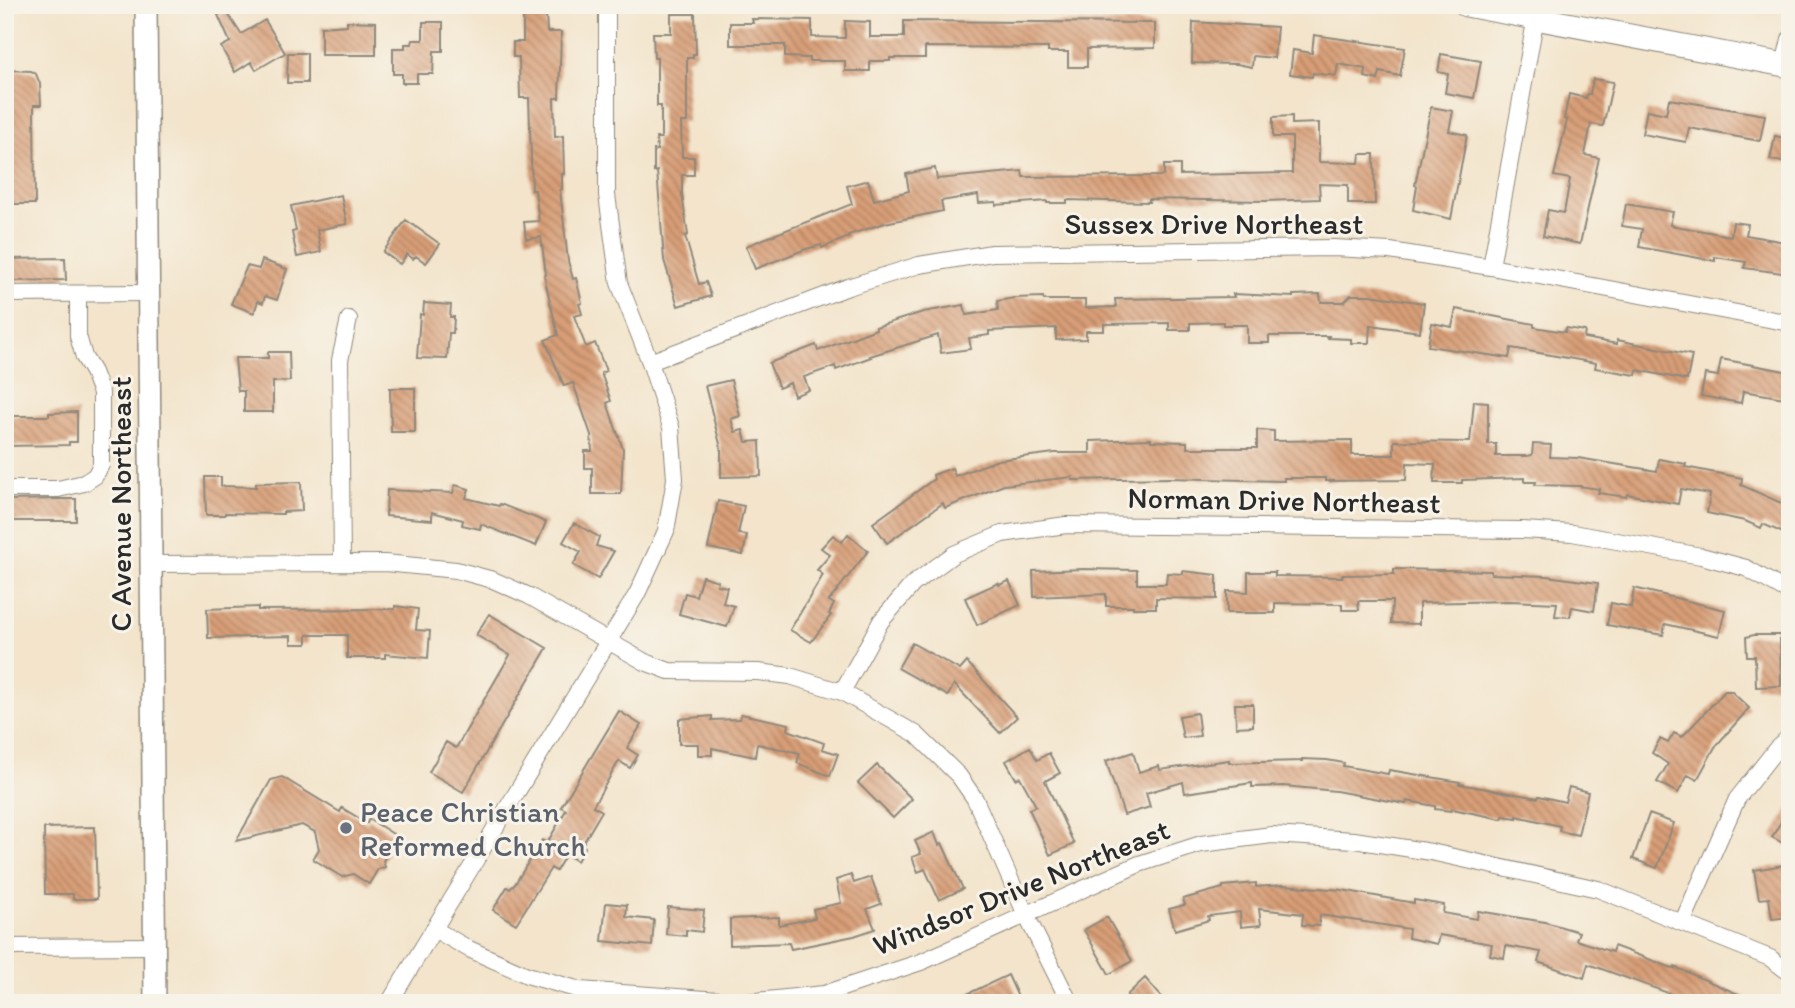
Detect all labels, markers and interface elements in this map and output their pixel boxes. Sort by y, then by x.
street label: Sussex Drive Northeast [1064,205,1364,242]
street label: C Avenue Northeast [102,376,139,632]
street label: Norman Drive Northeast [1127,479,1441,521]
place label: Peace Christian Reformed Church [360,793,586,864]
street label: Windsor Drive Northeast [867,811,1175,963]
marker: Peace Christian Reformed Church [338,820,354,836]

